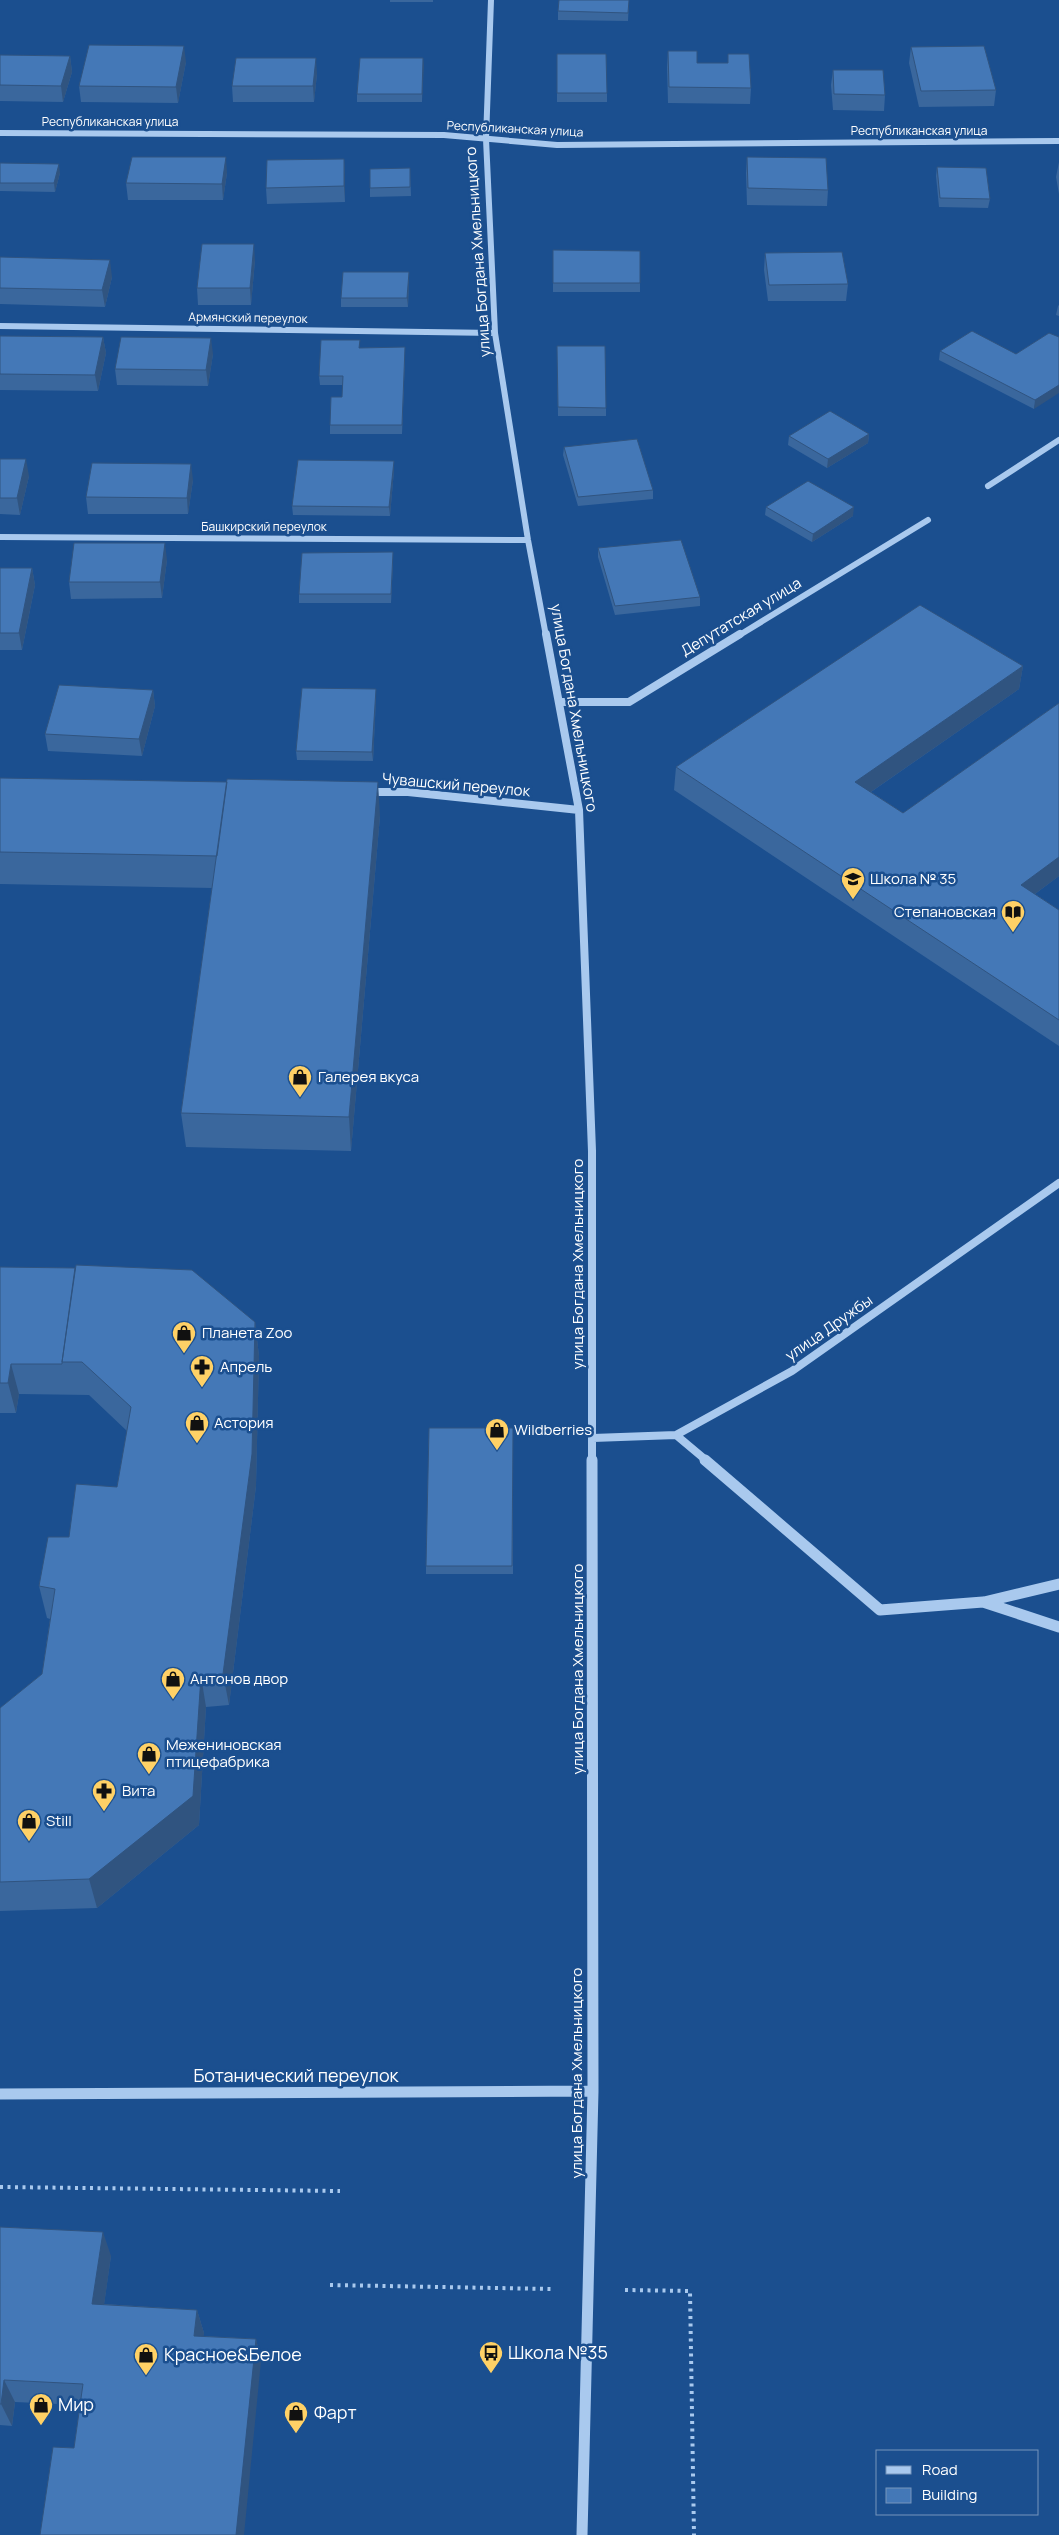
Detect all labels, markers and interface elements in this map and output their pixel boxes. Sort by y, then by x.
street label: Республиканская улица [42,113,178,130]
street label: Республиканская улица [446,116,584,141]
street label: Республиканская улица [851,122,987,139]
street label: улица Богдана Хмельницкого [460,146,495,358]
street label: Армянский переулок [188,308,309,327]
street label: Башкирский переулок [201,518,328,535]
street label: Депутатская улица [677,572,805,661]
street label: улица Богдана Хмельницкого [546,602,603,814]
street label: Чувашский переулок [381,768,531,801]
school or university icon: Школа № 35 [840,866,866,900]
place label: Школа № 35 [870,868,956,889]
library icon: Степановская [1000,899,1026,933]
place label: Степановская [894,901,996,922]
shop icon: Галерея вкуса [287,1064,313,1098]
place label: Галерея вкуса [318,1066,419,1087]
street label: улица Богдана Хмельницкого [567,1158,588,1369]
street label: улица Дружбы [781,1290,877,1366]
shop icon: Планета Zoo [171,1320,197,1354]
place label: Планета Zoo [202,1322,293,1343]
pharmacy icon: Апрель [189,1354,215,1388]
place label: Апрель [220,1356,272,1377]
shop icon: Астория [184,1410,210,1444]
place label: Астория [214,1412,274,1433]
shop icon: Wildberries [484,1417,510,1451]
place label: Wildberries [514,1419,592,1440]
street label: улица Богдана Хмельницкого [567,1563,588,1774]
shop icon: Антонов двор [160,1666,186,1700]
place label: Антонов двор [190,1668,288,1689]
place label: Межениновская птицефабрика [166,1734,282,1772]
shop icon: Межениновская птицефабрика [136,1741,162,1775]
pharmacy icon: Вита [91,1778,117,1812]
place label: Вита [122,1780,155,1801]
shop icon: Still [16,1808,42,1842]
place label: Still [46,1810,72,1831]
street label: улица Богдана Хмельницкого [566,1967,587,2178]
street label: Ботанический переулок [193,2063,400,2087]
bus stop icon: Школа №35 [478,2340,504,2374]
place label: Школа №35 [508,2340,608,2364]
shop icon: Красное&Белое [133,2342,159,2376]
place label: Красное&Белое [164,2342,302,2366]
shop icon: Мир [28,2392,54,2426]
place label: Мир [58,2392,94,2416]
shop icon: Фарт [283,2400,309,2434]
place label: Фарт [314,2400,357,2424]
legend [876,2450,1039,2515]
text: Road [922,2459,958,2480]
text: Building [922,2484,977,2505]

